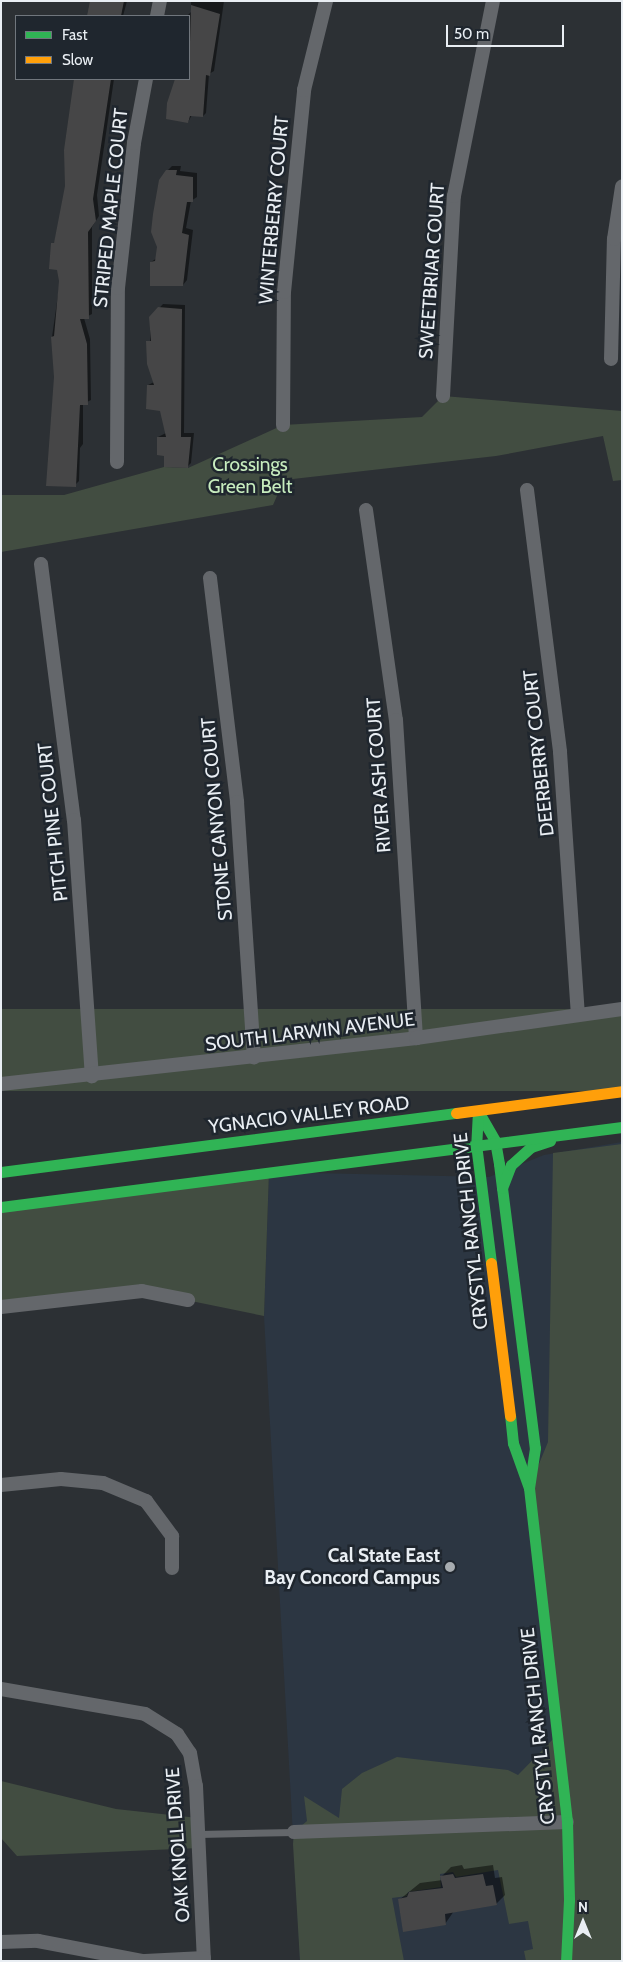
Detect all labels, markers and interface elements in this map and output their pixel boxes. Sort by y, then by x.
legend [15,15,190,80]
scale bar [448,15,566,47]
text: 50 m [454,25,489,43]
text: Fast [62,26,87,44]
text: Slow [62,51,93,69]
street label: STRIPED MAPLE COURT [89,107,133,309]
street label: WINTERBERRY COURT [254,115,294,305]
street label: SWEETBRIAR COURT [414,182,450,360]
park label: Crossings Green Belt [208,454,292,498]
street label: DEERBERRY COURT [519,669,559,837]
street label: RIVER ASH COURT [362,696,396,854]
street label: STONE CANYON COURT [197,716,237,922]
street label: PITCH PINE COURT [33,741,73,903]
street label: SOUTH LARWIN AVENUE [204,1008,416,1056]
street label: YGNACIO VALLEY ROAD [207,1091,411,1139]
street label: CRYSTYL RANCH DRIVE [449,1132,493,1330]
place label: Cal State East Bay Concord Campus [264,1545,440,1589]
marker: Cal State East Bay Concord Campus [444,1561,456,1573]
street label: CRYSTYL RANCH DRIVE [516,1627,560,1825]
street label: OAK KNOLL DRIVE [161,1767,195,1923]
north arrow [558,1897,608,1947]
text: N [578,1898,588,1916]

